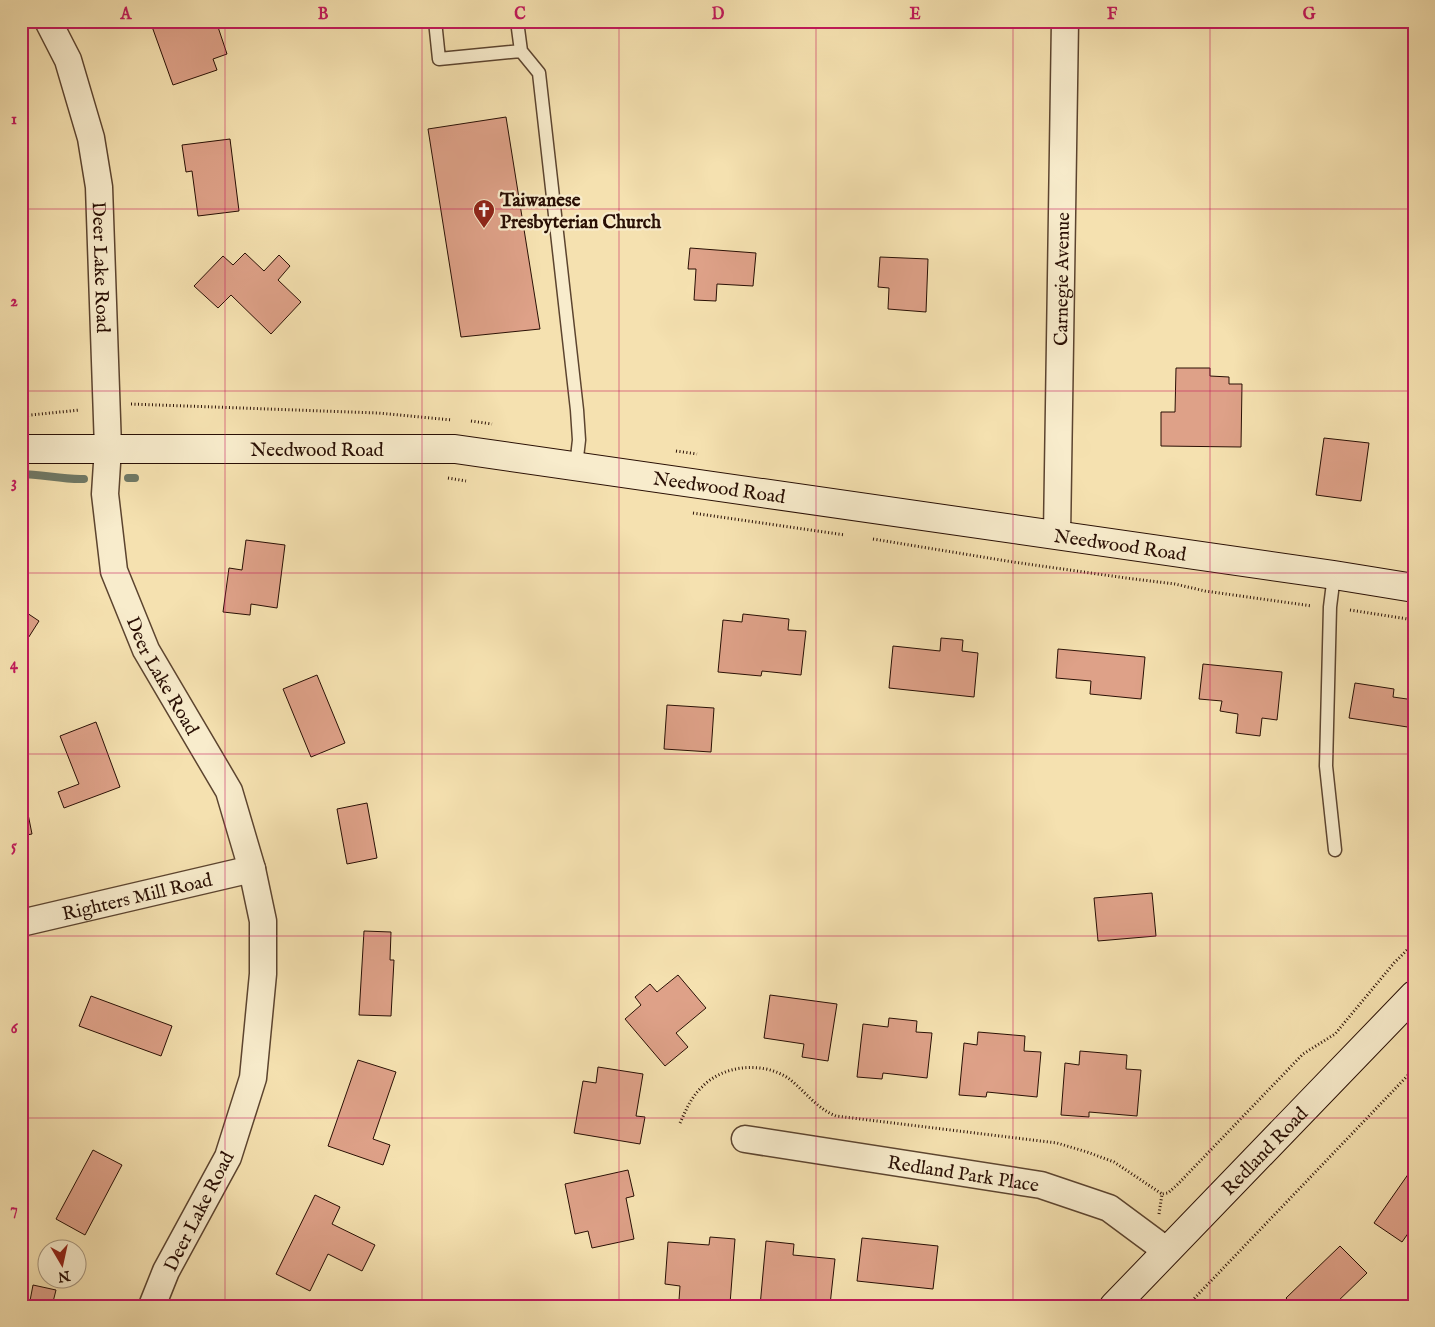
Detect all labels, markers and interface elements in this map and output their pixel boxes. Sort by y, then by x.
text: A [120,5,133,25]
text: B [318,5,329,25]
text: C [514,5,526,25]
text: D [712,5,725,25]
text: E [909,5,921,25]
text: F [1107,5,1118,25]
text: G [1303,5,1316,25]
text: 1 [11,110,17,130]
place label: Taiwanese Presbyterian Church [499,189,662,235]
church icon: Taiwanese Presbyterian Church [472,198,496,229]
street label: Deer Lake Road [86,201,114,334]
street label: Carnegie Avenue [1050,212,1076,346]
text: 2 [10,292,18,312]
street label: Needwood Road [250,439,385,463]
street label: Needwood Road [651,468,788,510]
text: 3 [11,473,17,493]
street label: Needwood Road [1052,525,1189,568]
street label: Deer Lake Road [120,613,204,741]
text: 4 [10,655,19,675]
text: 5 [11,837,17,857]
street label: Righters Mill Road [60,869,216,927]
text: 6 [11,1019,19,1039]
street label: Redland Road [1217,1102,1314,1201]
street label: Deer Lake Road [159,1147,241,1276]
street label: Redland Park Place [886,1151,1041,1199]
text: 7 [10,1200,18,1220]
north arrow [38,1240,88,1290]
text: N [56,1266,72,1286]

